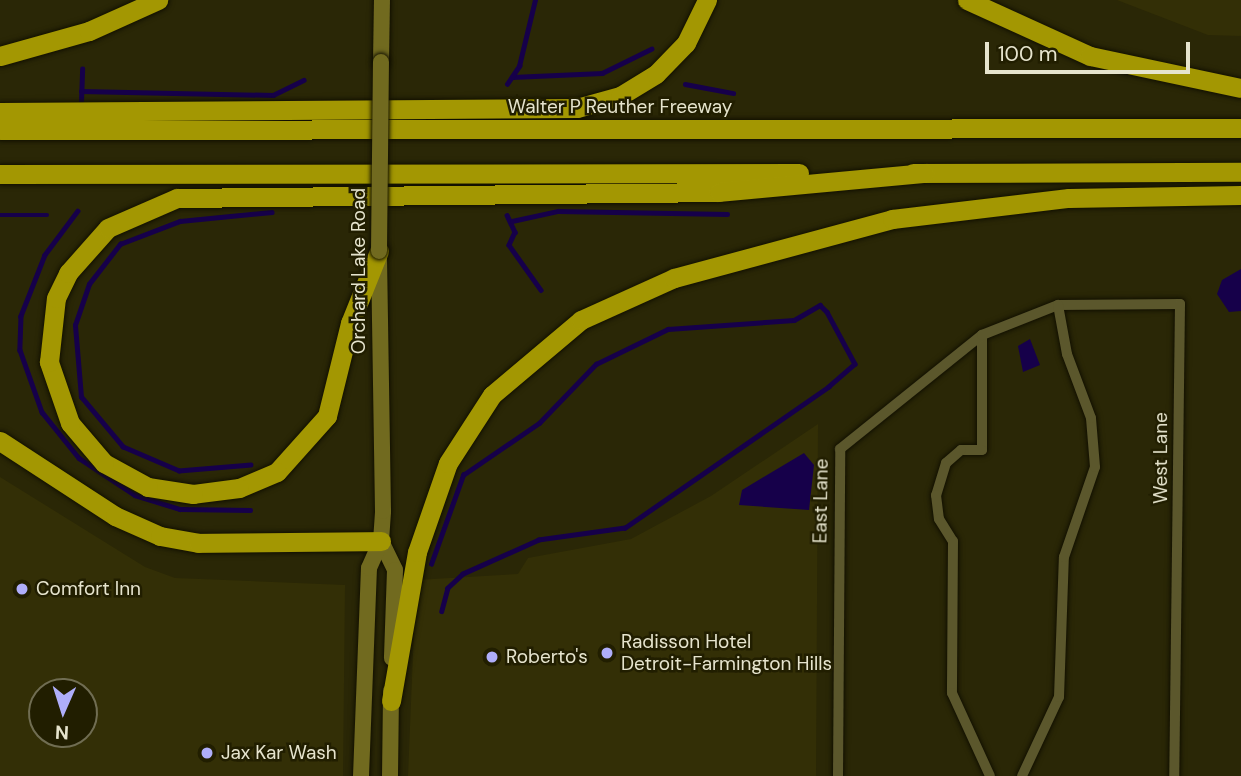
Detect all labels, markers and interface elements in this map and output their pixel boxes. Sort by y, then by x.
scale bar [989,28,1194,72]
text: 100 m [998,40,1058,68]
street label: Walter P Reuther Freeway [508,96,732,118]
street label: Orchard Lake Road [348,188,370,354]
street label: West Lane [1150,412,1172,504]
street label: East Lane [809,458,833,544]
place label: Comfort Inn [36,578,141,600]
marker: Comfort Inn [14,581,30,597]
place label: Radisson Hotel Detroit-Farmington Hills [621,631,832,675]
marker: Radisson Hotel Detroit-Farmington Hills [599,645,615,661]
place label: Roberto's [506,646,588,668]
marker: Roberto's [484,649,500,665]
north arrow [28,678,98,748]
text: N [54,720,70,745]
place label: Jax Kar Wash [221,742,337,764]
marker: Jax Kar Wash [199,745,215,761]

